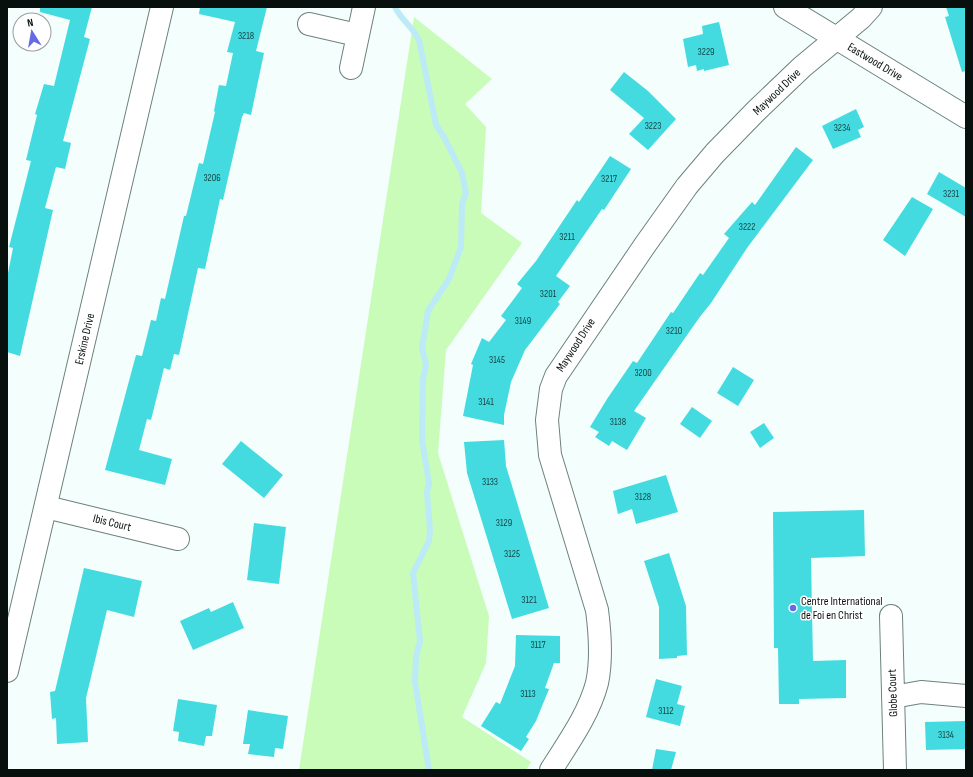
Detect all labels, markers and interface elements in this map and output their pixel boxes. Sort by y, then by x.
north arrow [12,12,52,52]
text: N [26,16,34,30]
house number: 3218 [238,30,254,42]
street label: Eastwood Drive [845,40,906,84]
house number: 3229 [698,46,714,58]
street label: Maywood Drive [750,65,804,119]
house number: 3223 [645,120,661,132]
house number: 3234 [834,122,850,134]
house number: 3206 [203,172,221,184]
house number: 3217 [601,173,617,185]
house number: 3231 [943,188,960,200]
house number: 3222 [739,221,755,233]
house number: 3211 [559,231,575,243]
house number: 3201 [540,288,557,300]
street label: Erskine Drive [72,312,98,366]
house number: 3149 [515,315,531,327]
street label: Maywood Drive [553,315,599,375]
house number: 3210 [666,325,682,337]
house number: 3145 [489,354,505,366]
house number: 3200 [634,367,652,379]
house number: 3141 [478,396,494,408]
house number: 3138 [610,416,626,428]
house number: 3133 [482,476,498,488]
house number: 3128 [635,491,651,503]
street label: Ibis Court [91,511,133,535]
house number: 3129 [496,517,512,529]
house number: 3125 [504,548,520,560]
house number: 3121 [521,594,537,606]
place label: Centre International de Foi en Christ [801,594,883,623]
marker: Centre International de Foi en Christ [788,603,798,613]
house number: 3117 [530,639,546,651]
street label: Globe Court [885,668,901,717]
house number: 3113 [520,688,536,700]
house number: 3112 [658,705,674,717]
house number: 3134 [938,729,954,741]

